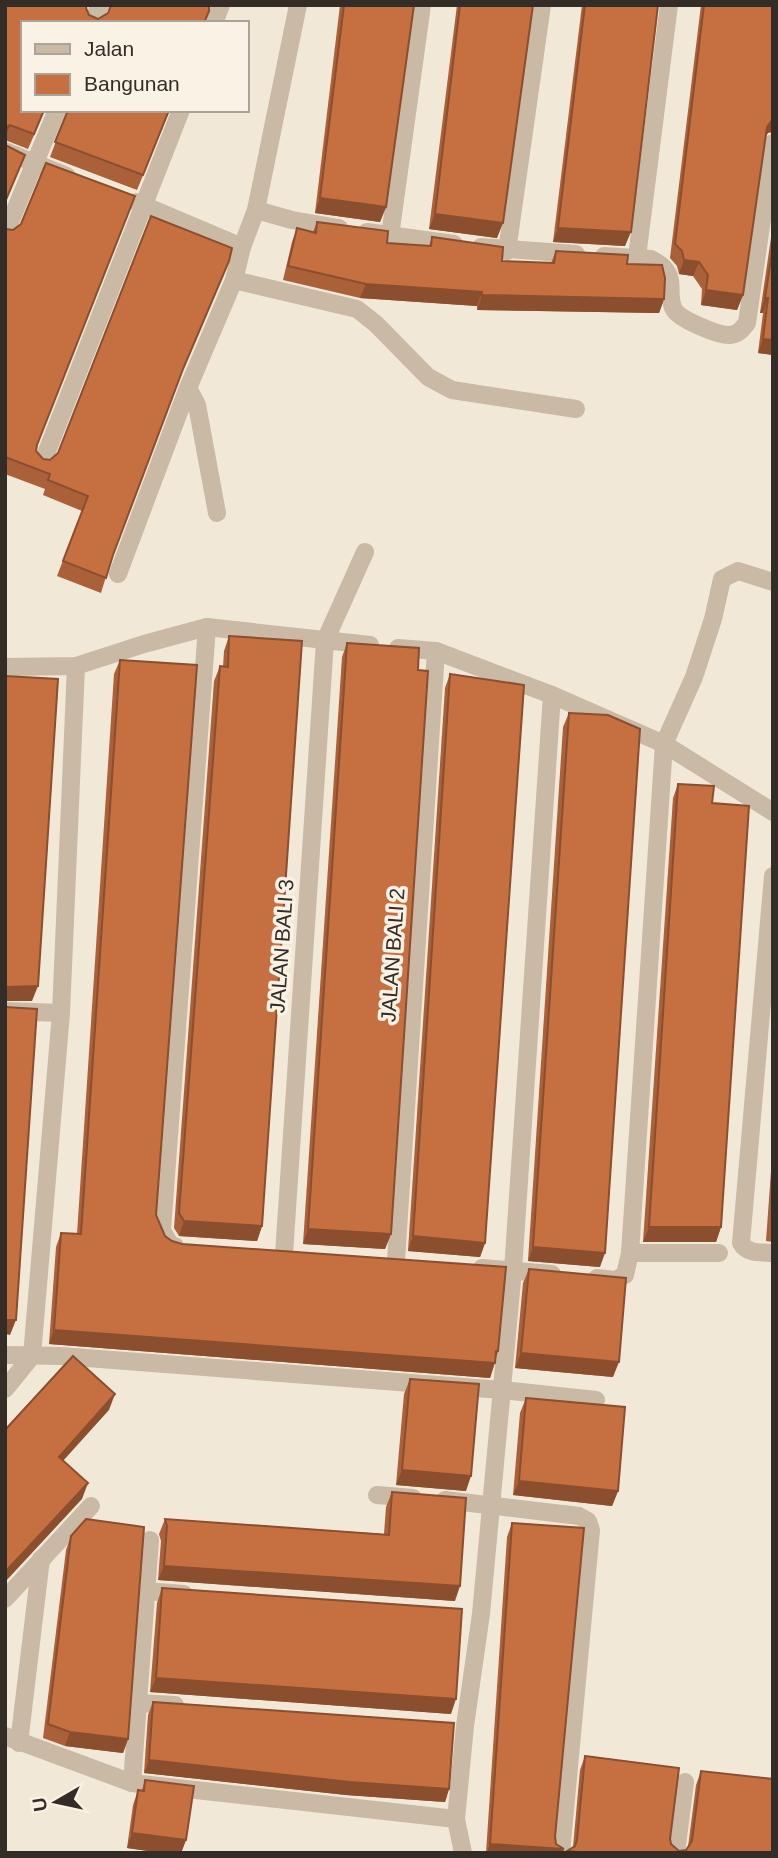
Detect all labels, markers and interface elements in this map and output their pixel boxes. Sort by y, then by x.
legend [21,21,248,112]
text: Jalan [84,37,134,60]
text: Bangunan [84,72,180,95]
street label: JALAN BALI 3 [265,878,298,1014]
street label: JALAN BALI 2 [376,887,409,1023]
north arrow [21,1767,91,1837]
text: U [28,1796,51,1813]

